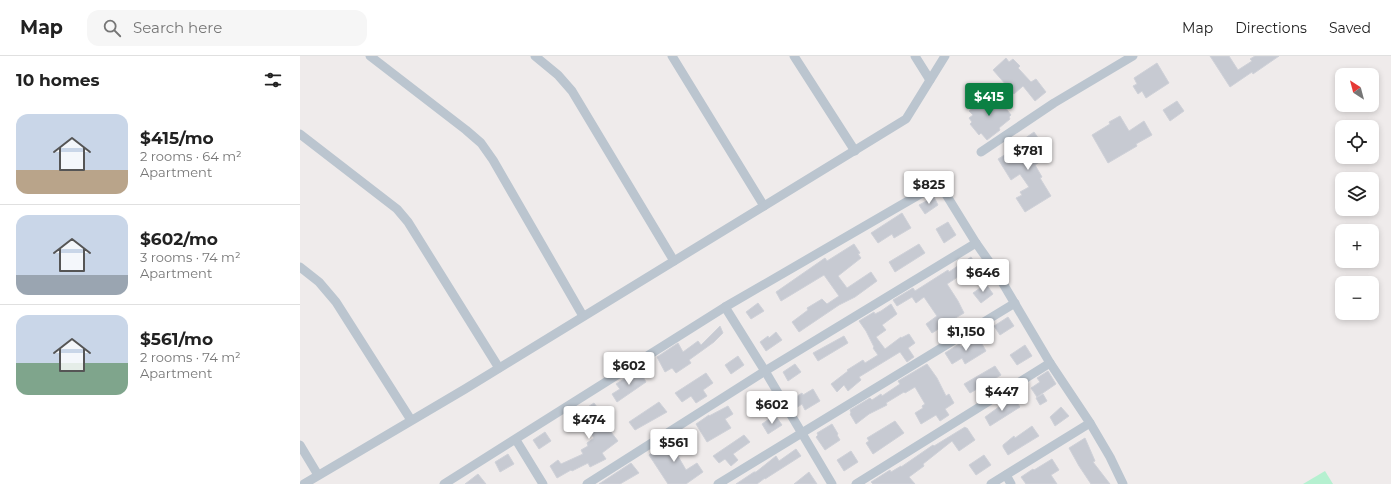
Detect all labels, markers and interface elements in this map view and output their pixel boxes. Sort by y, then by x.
search box [87,10,367,46]
text: Map [20,16,63,39]
icon: search [101,17,123,39]
text: Search here [133,18,222,37]
text: Map [1182,19,1213,37]
text: Directions [1235,19,1307,37]
text: Saved [1329,19,1371,37]
north arrow [1335,68,1379,112]
map controls [1335,68,1379,320]
icon: filters [262,69,284,91]
text: 10 homes [16,70,100,90]
pin: $415 [965,83,1013,117]
text: $415 [974,88,1004,104]
button: locate [1335,120,1379,164]
text: $415/mo [140,128,214,148]
icon: home [48,130,96,178]
pin: $781 [1004,137,1052,171]
text: $781 [1013,142,1043,158]
text: 2 rooms · 64 m² [140,148,242,164]
text: Apartment [140,164,212,180]
pin: $825 [905,171,953,205]
button: layers [1335,172,1379,216]
text: $825 [913,176,945,192]
button: + [1335,224,1379,268]
text: $602/mo [140,229,218,249]
icon: home [48,231,96,279]
text: 3 rooms · 74 m² [140,249,241,265]
pin: $646 [959,259,1007,293]
text: $646 [966,264,1000,280]
text: Apartment [140,265,212,281]
button: − [1335,276,1379,320]
pin: $1,150 [933,318,999,352]
text: $1,150 [947,323,985,339]
text: $561/mo [140,329,213,349]
icon: home [48,331,96,379]
text: 2 rooms · 74 m² [140,349,241,365]
pin: $602 [605,352,653,386]
text: $602 [612,357,646,373]
text: Apartment [140,365,212,381]
pin: $447 [978,378,1026,412]
text: $447 [985,383,1019,399]
pin: $602 [748,391,796,425]
text: $602 [755,396,789,412]
pin: $474 [565,406,613,440]
text: $474 [572,411,606,427]
pin: $561 [650,429,698,463]
text: $561 [659,434,689,450]

